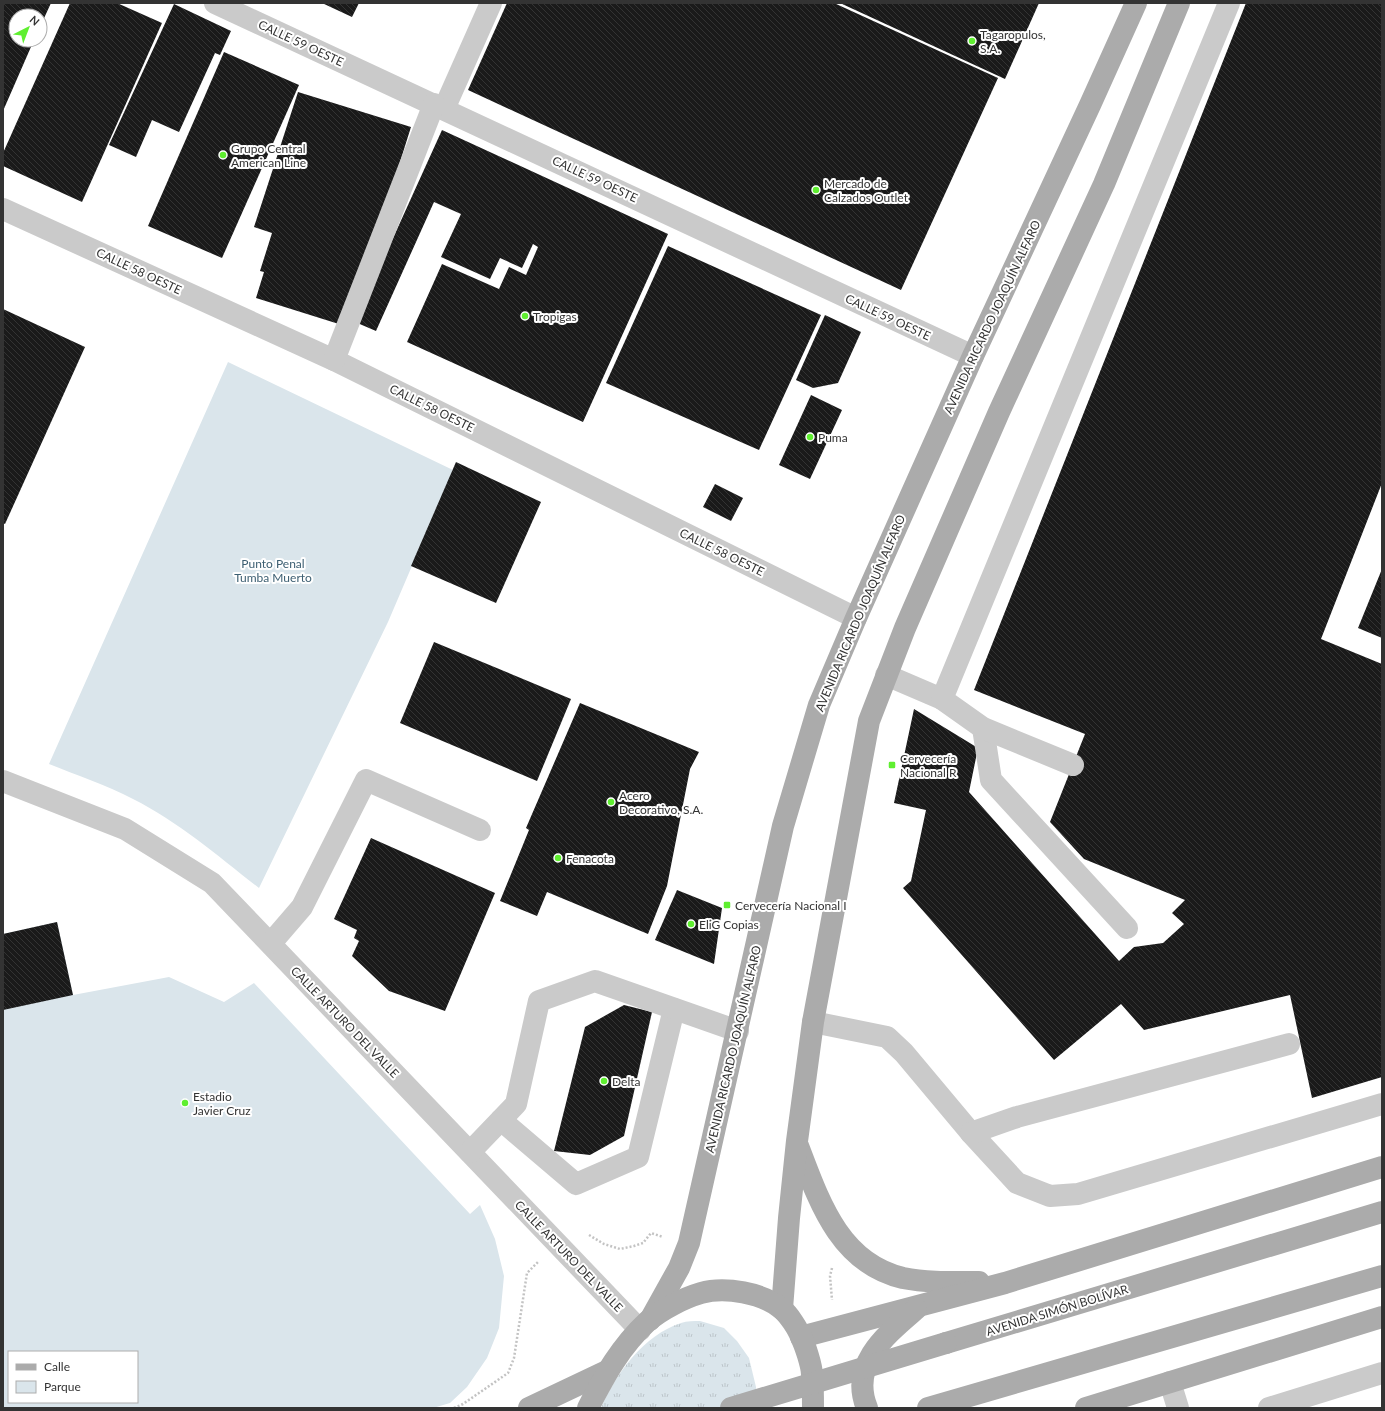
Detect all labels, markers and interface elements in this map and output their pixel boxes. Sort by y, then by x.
north arrow [8,8,48,48]
text: N [28,13,43,28]
street label: CALLE 59 OESTE [256,17,346,69]
place label: Tagaropulos, S.A. [980,27,1046,56]
marker: Tagaropulos, S.A. [967,36,977,46]
place label: Grupo Central American Line [231,141,306,170]
marker: Grupo Central American Line [218,150,228,160]
street label: CALLE 59 OESTE [550,153,640,205]
place label: Mercado de Calzados Outlet [824,176,909,205]
marker: Mercado de Calzados Outlet [811,185,821,195]
street label: AVENIDA RICARDO JOAQUÍN ALFARO [940,217,1044,416]
street label: CALLE 58 OESTE [94,245,184,297]
street label: CALLE 59 OESTE [843,291,933,343]
place label: Tropigas [533,309,577,324]
marker: Tropigas [520,311,530,321]
street label: CALLE 58 OESTE [387,381,477,435]
place label: Puma [818,430,848,445]
marker: Puma [805,432,815,442]
street label: AVENIDA RICARDO JOAQUÍN ALFARO [812,512,909,714]
street label: CALLE 58 OESTE [677,525,767,579]
park label: Punto Penal Tumba Muerto [234,556,312,585]
place label: Cervecería Nacional R [900,751,957,780]
marker: Cervecería Nacional R [887,760,897,770]
place label: Acero Decorativo, S.A. [619,788,703,817]
marker: Acero Decorativo, S.A. [606,797,616,807]
place label: Fenacota [566,851,614,866]
marker: Fenacota [553,853,563,863]
place label: Cervecería Nacional I [735,898,847,913]
marker: Cervecería Nacional I [722,900,732,910]
place label: EliG Copias [699,917,759,932]
marker: EliG Copias [686,919,696,929]
street label: AVENIDA RICARDO JOAQUÍN ALFARO [702,944,764,1154]
street label: CALLE ARTURO DEL VALLE [288,963,402,1081]
place label: Delta [612,1074,641,1089]
marker: Delta [599,1076,609,1086]
place label: Estadio Javier Cruz [193,1089,251,1118]
marker: Estadio Javier Cruz [180,1098,190,1108]
street label: CALLE ARTURO DEL VALLE [512,1197,626,1315]
street label: AVENIDA SIMÓN BOLÍVAR [984,1281,1130,1339]
legend [8,1351,138,1403]
text: Calle [44,1359,70,1374]
text: Parque [44,1379,81,1394]

